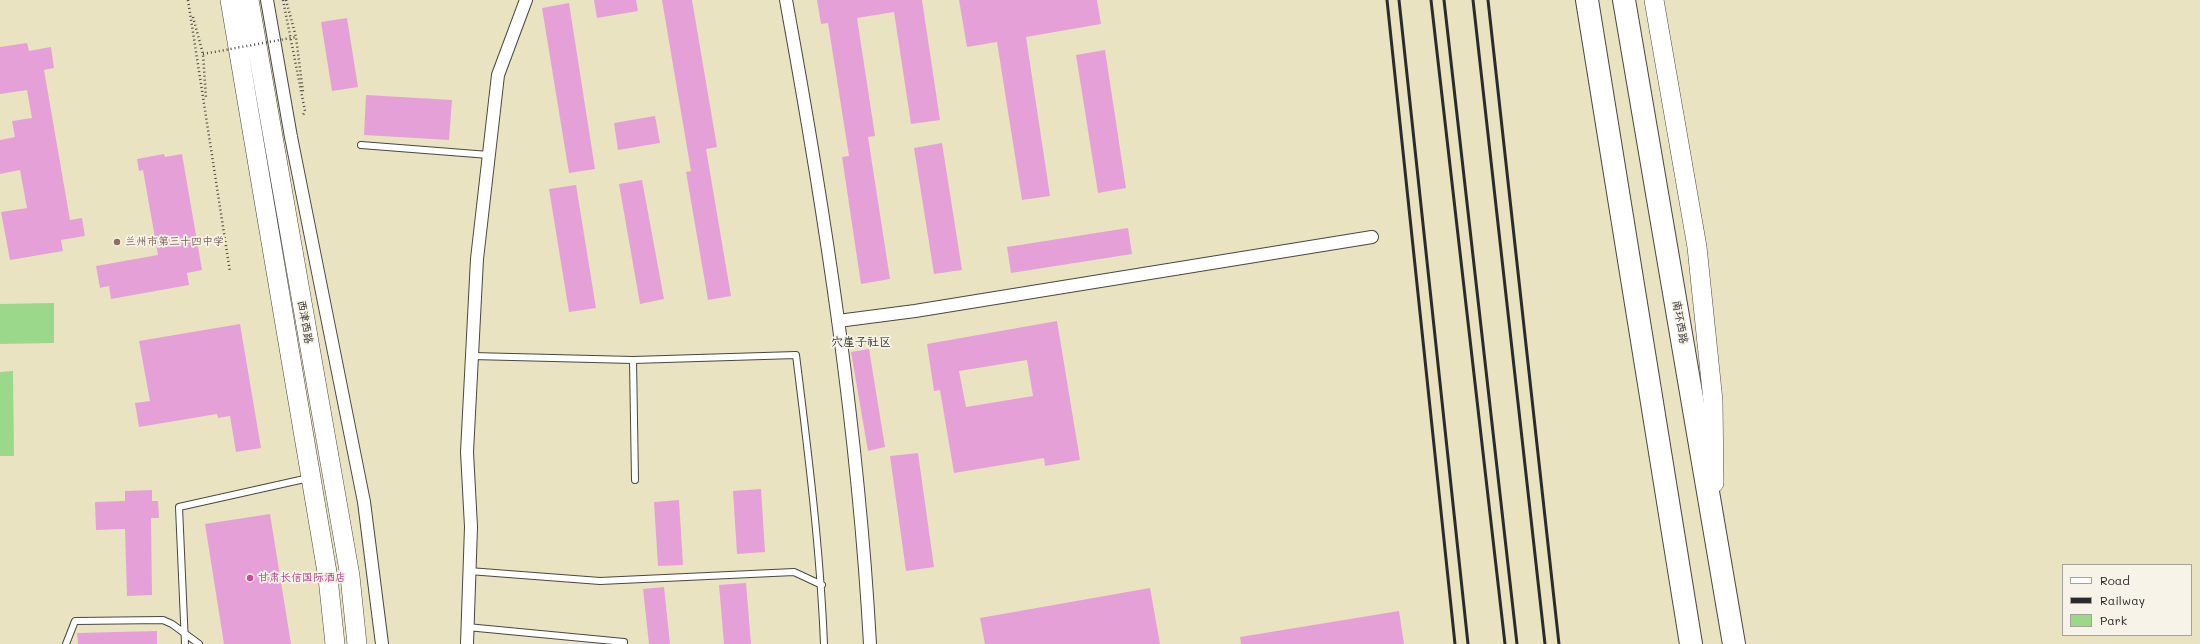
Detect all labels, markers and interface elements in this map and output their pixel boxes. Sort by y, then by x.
place label: 兰州市第三十四中学 [125,235,224,249]
marker: 兰州市第三十四中学 [112,237,122,247]
street label: 西津西路 [295,299,315,345]
street label: 南环西路 [1670,299,1690,345]
district label: 穴崖子社区 [831,335,891,349]
legend [2062,564,2192,636]
place label: 甘肃长信国际酒店 [258,571,346,585]
text: Road [2100,572,2130,588]
marker: 甘肃长信国际酒店 [245,573,255,583]
text: Railway [2100,592,2145,608]
text: Park [2100,612,2127,628]

